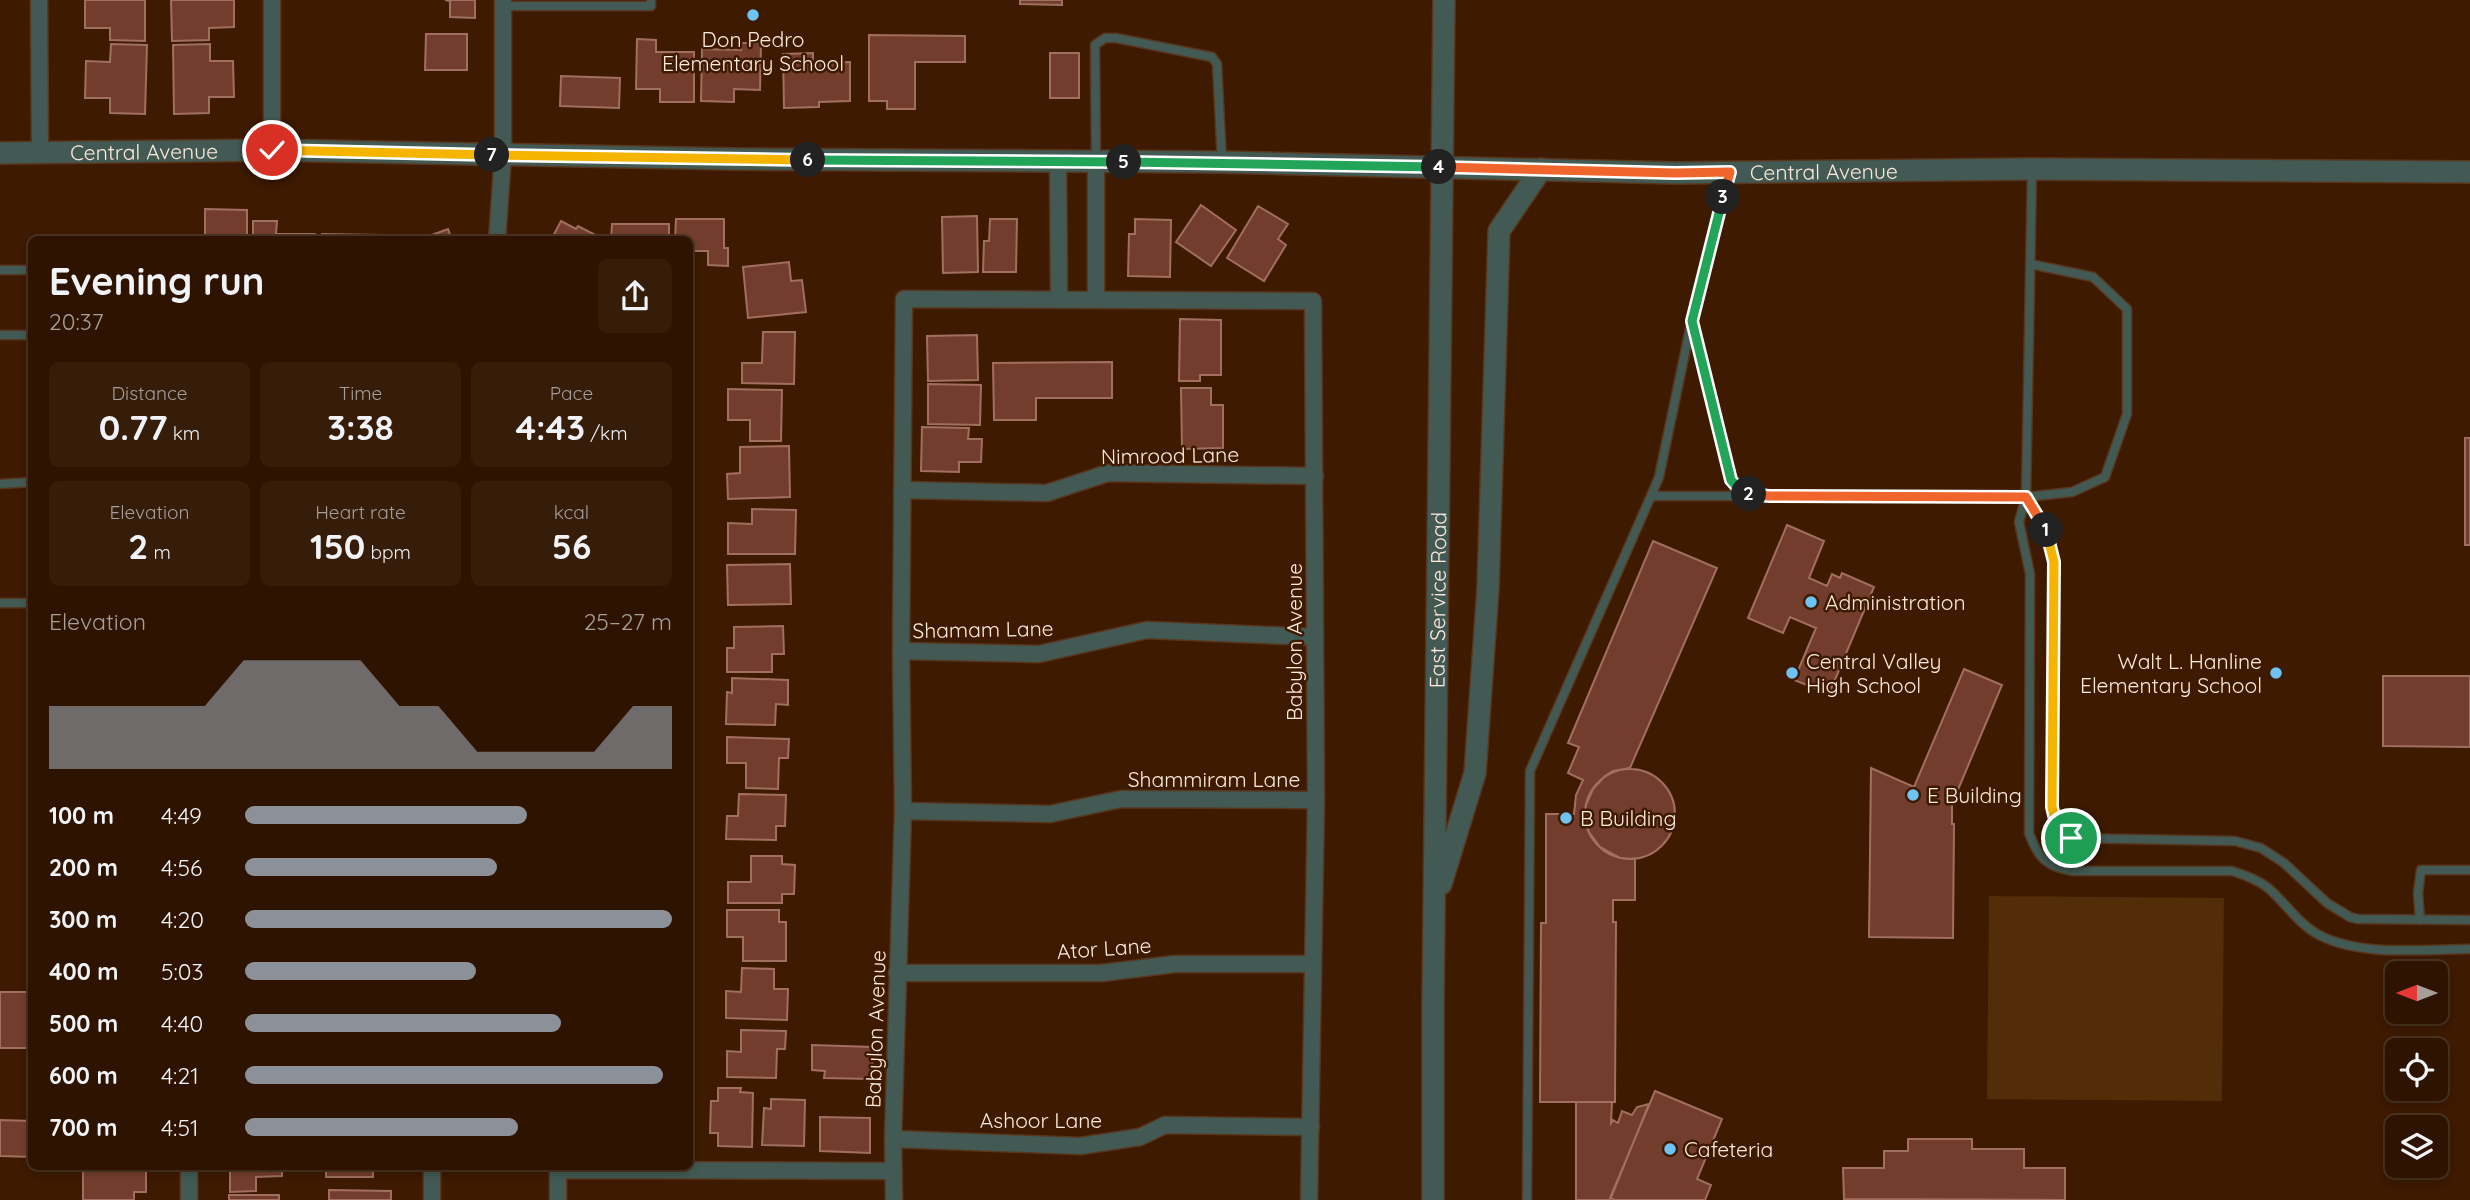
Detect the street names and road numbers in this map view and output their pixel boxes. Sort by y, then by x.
street label: Central Avenue [70,138,218,165]
street label: Central Avenue [1750,158,1898,185]
street label: Nimrood Lane [1101,441,1239,469]
street label: East Service Road [1423,512,1451,688]
street label: Babylon Avenue [1281,563,1307,721]
street label: Shamam Lane [912,615,1054,643]
street label: Shammiram Lane [1128,766,1300,792]
street label: Ator Lane [1056,932,1152,964]
street label: Babylon Avenue [859,950,891,1108]
street label: Ashoor Lane [980,1107,1102,1133]

